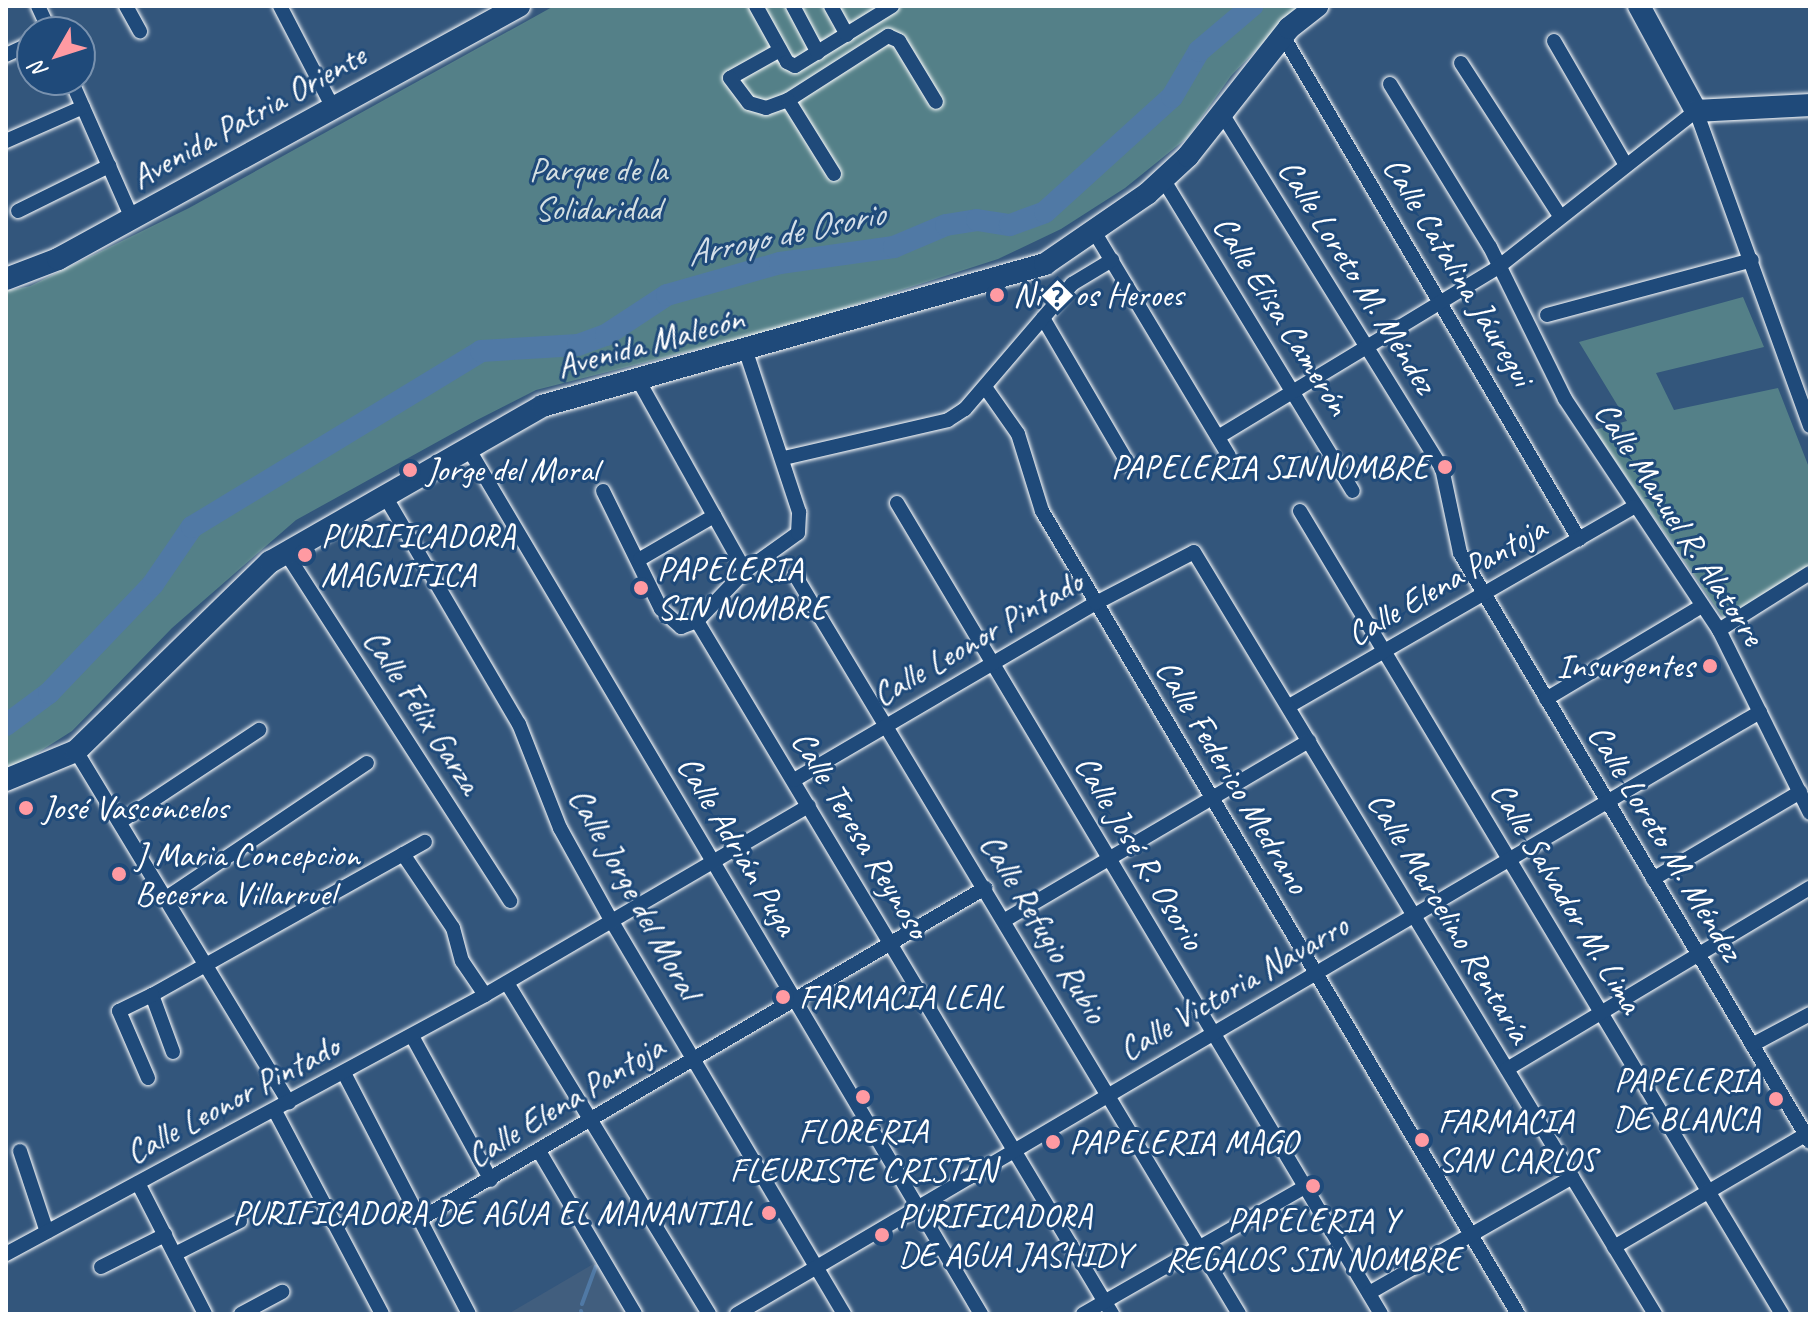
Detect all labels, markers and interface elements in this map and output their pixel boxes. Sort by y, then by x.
north arrow [16,16,96,96]
street label: Avenida Patria Oriente [124,35,372,197]
text: N [24,56,54,84]
park label: Parque de la Solidaridad [528,149,668,228]
street label: Calle Catalina Jáuregui [1375,149,1543,393]
street label: Calle Loreto M. Méndez [1270,151,1446,401]
water label: Arroyo de Osorio [683,192,887,276]
street label: Calle Elisa Camerón [1205,208,1359,422]
place label: Ni�os Heroes [1013,275,1183,315]
marker: Ni�os Heroes [988,286,1006,304]
street label: Avenida Malecón [552,297,748,387]
street label: Calle Manuel R. Alatorre [1586,393,1774,653]
place label: PAPELERIA SINNOMBRE [1113,447,1429,487]
place label: Jorge del Moral [426,450,598,490]
marker: PAPELERIA SINNOMBRE [1436,458,1454,476]
marker: Jorge del Moral [401,461,419,479]
street label: Calle Elena Pantoja [1340,508,1552,654]
place label: PURIFICADORA MAGNIFICA [321,515,515,594]
marker: PURIFICADORA MAGNIFICA [296,546,314,564]
place label: PAPELERIA SIN NOMBRE [657,548,830,628]
street label: Calle Leonor Pintado [865,562,1089,714]
marker: PAPELERIA SIN NOMBRE [632,579,650,597]
street label: Calle Félix Garza [355,621,491,801]
place label: Insurgentes [1557,646,1694,686]
street label: Calle Federico Medrano [1147,652,1319,900]
marker: Insurgentes [1701,657,1719,675]
street label: Calle Loreto M. Méndez [1579,716,1753,968]
street label: Calle Teresa Reynoso [783,723,939,945]
street label: Calle Adrián Puga [668,748,808,942]
street label: Calle José R. Osorio [1066,748,1214,956]
street label: Calle Salvador M. Lima [1482,774,1652,1020]
street label: Calle Jorge del Moral [560,781,710,1005]
street label: Calle Marcelino Rentaría [1359,784,1541,1050]
place label: José Vasconcelos [42,788,228,828]
marker: José Vasconcelos [17,799,35,817]
street label: Calle Refugio Rubio [971,826,1117,1030]
place label: J Maria Concepcion Becerra Villarruel [135,834,359,914]
marker: J Maria Concepcion Becerra Villarruel [110,865,128,883]
street label: Calle Victoria Navarro [1111,905,1355,1069]
place label: FARMACIA LEAL [799,977,1006,1017]
marker: FARMACIA LEAL [774,988,792,1006]
street label: Calle Leonor Pintado [119,1026,345,1172]
street label: Calle Elena Pantoja [459,1026,671,1176]
place label: PAPELERIA DE BLANCA [1613,1059,1760,1138]
marker: FLORERIA FLEURISTE CRISTIN [854,1088,872,1106]
marker: PAPELERIA DE BLANCA [1767,1090,1785,1108]
place label: FARMACIA SAN CARLOS [1438,1100,1594,1180]
place label: FLORERIA FLEURISTE CRISTIN [731,1110,995,1190]
place label: PAPELERIA MAGO [1069,1122,1298,1162]
marker: FARMACIA SAN CARLOS [1413,1131,1431,1149]
marker: PAPELERIA MAGO [1044,1133,1062,1151]
marker: PAPELERIA Y REGALOS SIN NOMBRE [1304,1177,1322,1195]
place label: PURIFICADORA DE AGUA EL MANANTIAL [233,1193,753,1233]
place label: PURIFICADORA DE AGUA JASHIDY [898,1195,1131,1274]
place label: PAPELERIA Y REGALOS SIN NOMBRE [1165,1199,1461,1278]
marker: PURIFICADORA DE AGUA EL MANANTIAL [760,1204,778,1222]
marker: PURIFICADORA DE AGUA JASHIDY [873,1226,891,1244]

